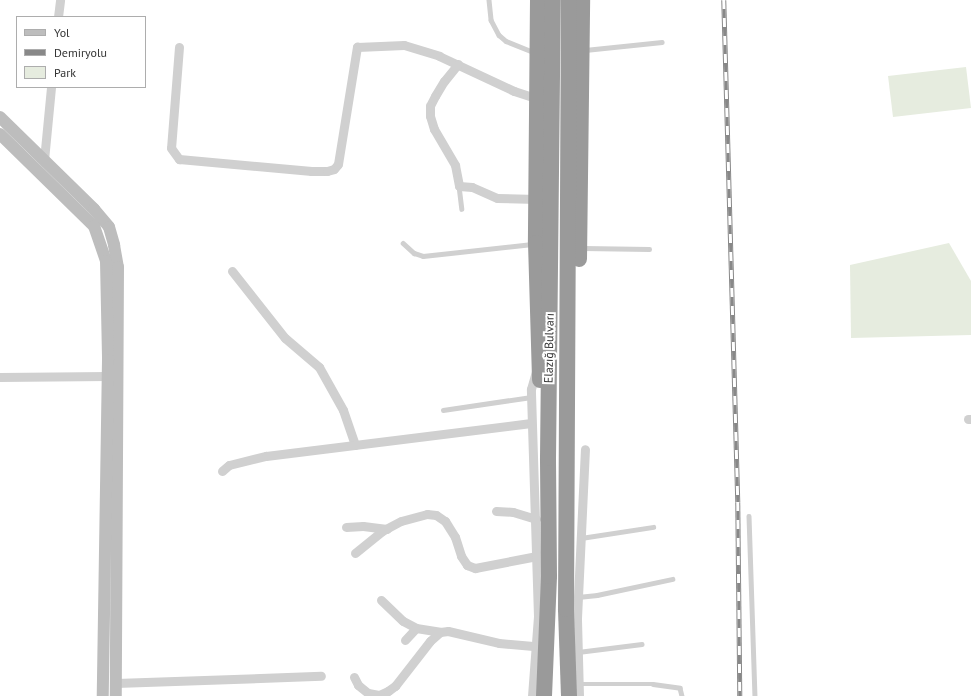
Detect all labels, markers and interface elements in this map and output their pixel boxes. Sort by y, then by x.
legend [16,16,146,88]
text: Yol [54,25,70,40]
text: Demiryolu [54,45,107,60]
text: Park [54,65,76,80]
street label: Elazığ Bulvarı [541,313,557,383]

